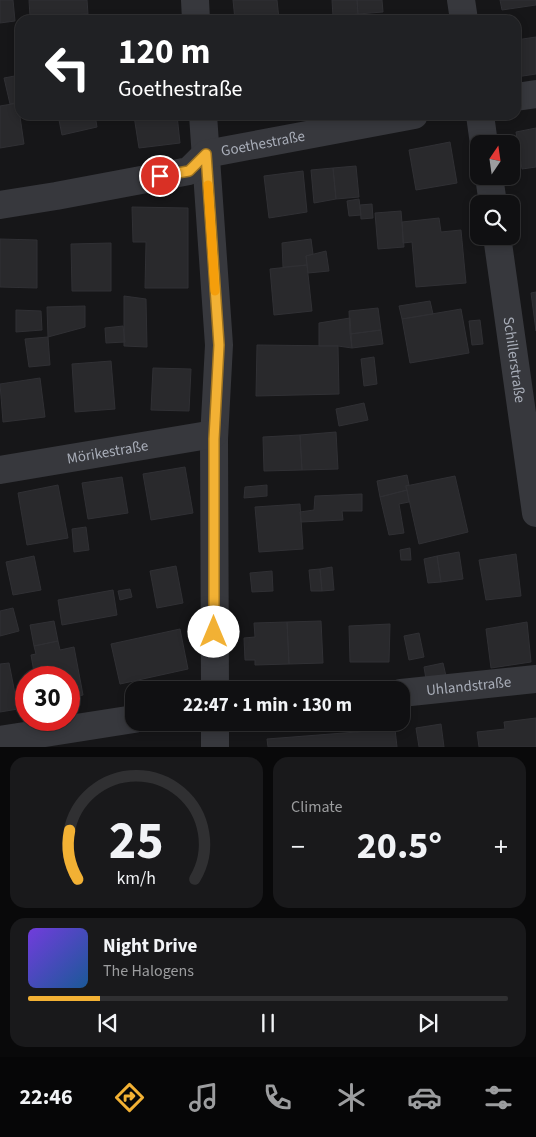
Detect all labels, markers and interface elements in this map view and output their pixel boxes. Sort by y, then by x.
text: 120 m [118,27,210,77]
icon: left [35,35,100,100]
text: Goethestraße [118,73,243,105]
street label: Goethestraße [219,126,307,162]
north arrow [470,135,520,185]
map controls [470,135,520,245]
pin [139,155,181,197]
icon: arrive [146,162,174,190]
button: search [470,195,520,245]
street label: Schillerstraße [497,316,530,404]
street label: Mörikestraße [65,435,150,470]
position arrow [187,605,239,657]
speed limit sign: 30 [15,666,80,731]
street label: Uhlandstraße [425,672,512,701]
text: 22:47 · 1 min · 130 m [183,692,352,719]
text: Climate [291,796,342,818]
text: 25 [109,805,164,879]
text: 20.5° [357,819,442,873]
text: − [291,827,305,867]
text: + [494,827,508,867]
text: km/h [117,866,156,891]
text: Night Drive [103,933,197,960]
text: The Halogens [103,960,194,982]
icon: previous [94,1009,122,1037]
icon: pause [254,1009,282,1037]
icon: next [414,1009,442,1037]
icon: directions [112,1080,147,1115]
icon: music [186,1080,221,1115]
icon: phone [260,1080,295,1115]
icon: climate [334,1080,369,1115]
icon: car [407,1080,442,1115]
icon: filters [481,1080,516,1115]
text: 22:46 [19,1081,73,1113]

